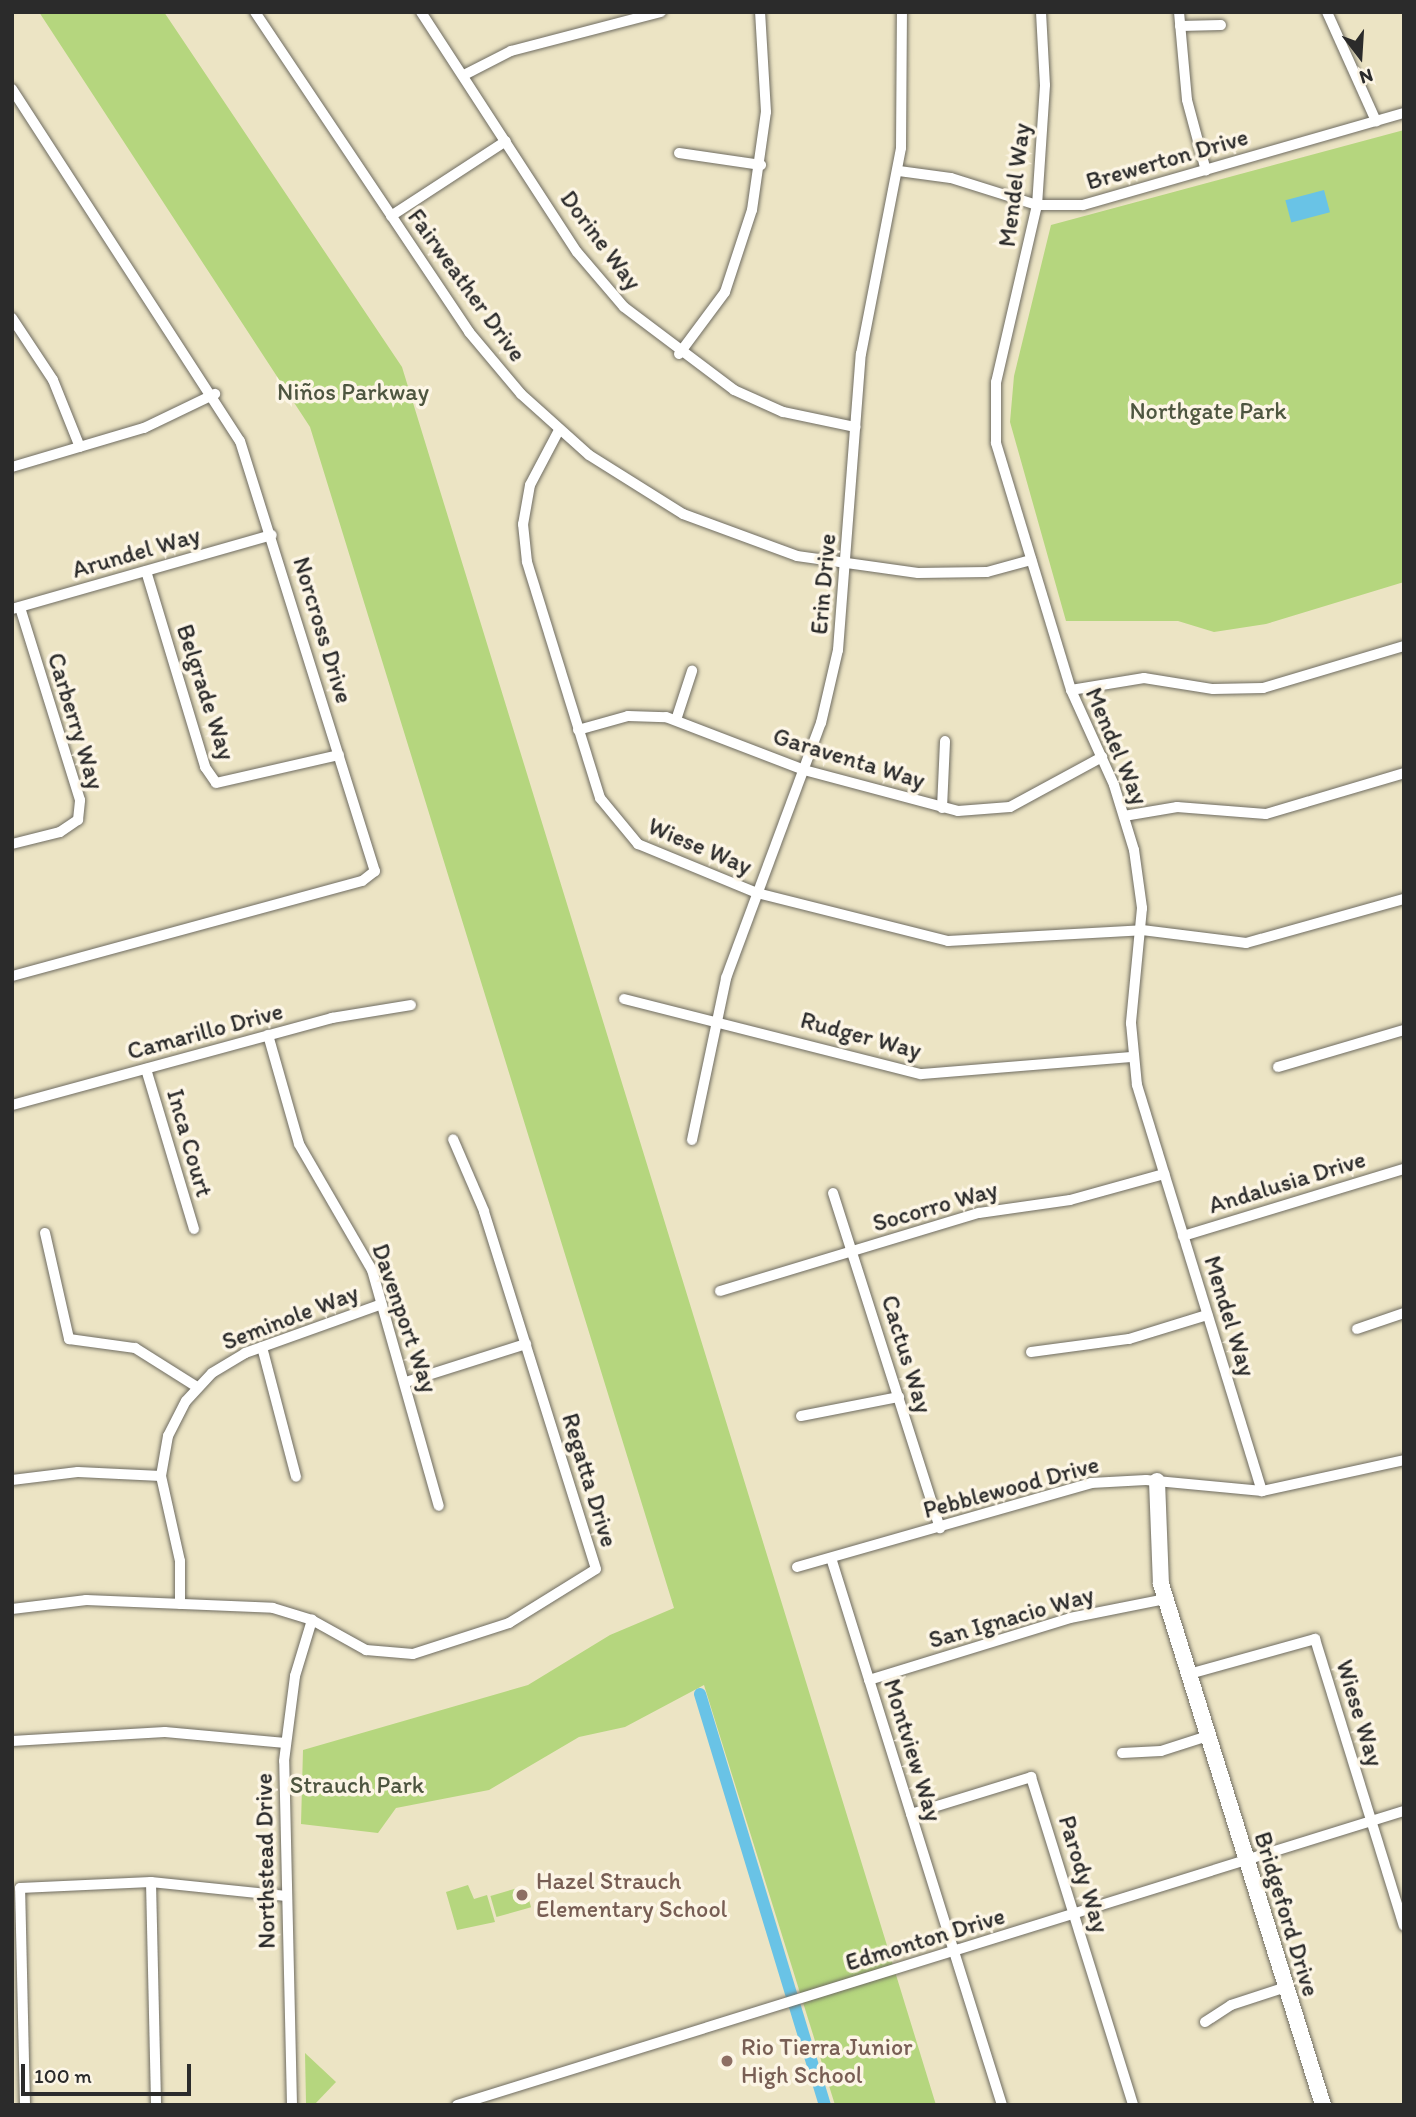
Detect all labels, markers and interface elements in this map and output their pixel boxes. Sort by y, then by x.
north arrow [1325,21,1395,91]
text: N [1357,64,1376,89]
street label: Mendel Way [992,122,1036,248]
street label: Brewerton Drive [1083,122,1251,196]
street label: Dorine Way [554,185,648,295]
street label: Fairweather Drive [402,203,532,367]
park label: Niños Parkway [278,378,428,406]
park label: Northgate Park [1129,397,1287,425]
street label: Arundel Way [69,520,203,584]
street label: Erin Drive [804,532,842,636]
street label: Norcross Drive [287,553,359,707]
street label: Belgrade Way [171,621,241,763]
street label: Carberry Way [42,650,110,792]
street label: Mendel Way [1080,684,1154,808]
street label: Garaventa Way [770,721,928,795]
street label: Wiese Way [644,811,756,881]
street label: Camarillo Drive [124,996,286,1066]
street label: Rudger Way [798,1005,924,1065]
street label: Inca Court [161,1086,219,1200]
street label: Andalusia Drive [1205,1144,1369,1220]
street label: Socorro Way [869,1174,1001,1238]
street label: Davenport Way [366,1240,444,1396]
street label: Mendel Way [1198,1253,1262,1379]
street label: Seminole Way [218,1278,362,1356]
street label: Cactus Way [876,1292,938,1416]
street label: Regatta Drive [556,1409,624,1551]
street label: Pebblewood Drive [920,1450,1102,1524]
street label: San Ignacio Way [925,1580,1097,1654]
street label: Wiese Way [1330,1657,1390,1769]
street label: Montview Way [878,1675,948,1825]
park label: Strauch Park [290,1771,424,1799]
street label: Northstead Drive [249,1773,281,1949]
street label: Parody Way [1053,1812,1115,1936]
street label: Bridgeford Drive [1248,1828,1326,2000]
place label: Hazel Strauch Elementary School [536,1867,727,1923]
marker: Hazel Strauch Elementary School [514,1887,530,1903]
street label: Edmonton Drive [842,1901,1008,1977]
place label: Rio Tierra Junior High School [741,2033,912,2089]
scale bar [24,2050,194,2094]
marker: Rio Tierra Junior High School [719,2053,735,2069]
text: 100 m [34,2063,92,2088]

